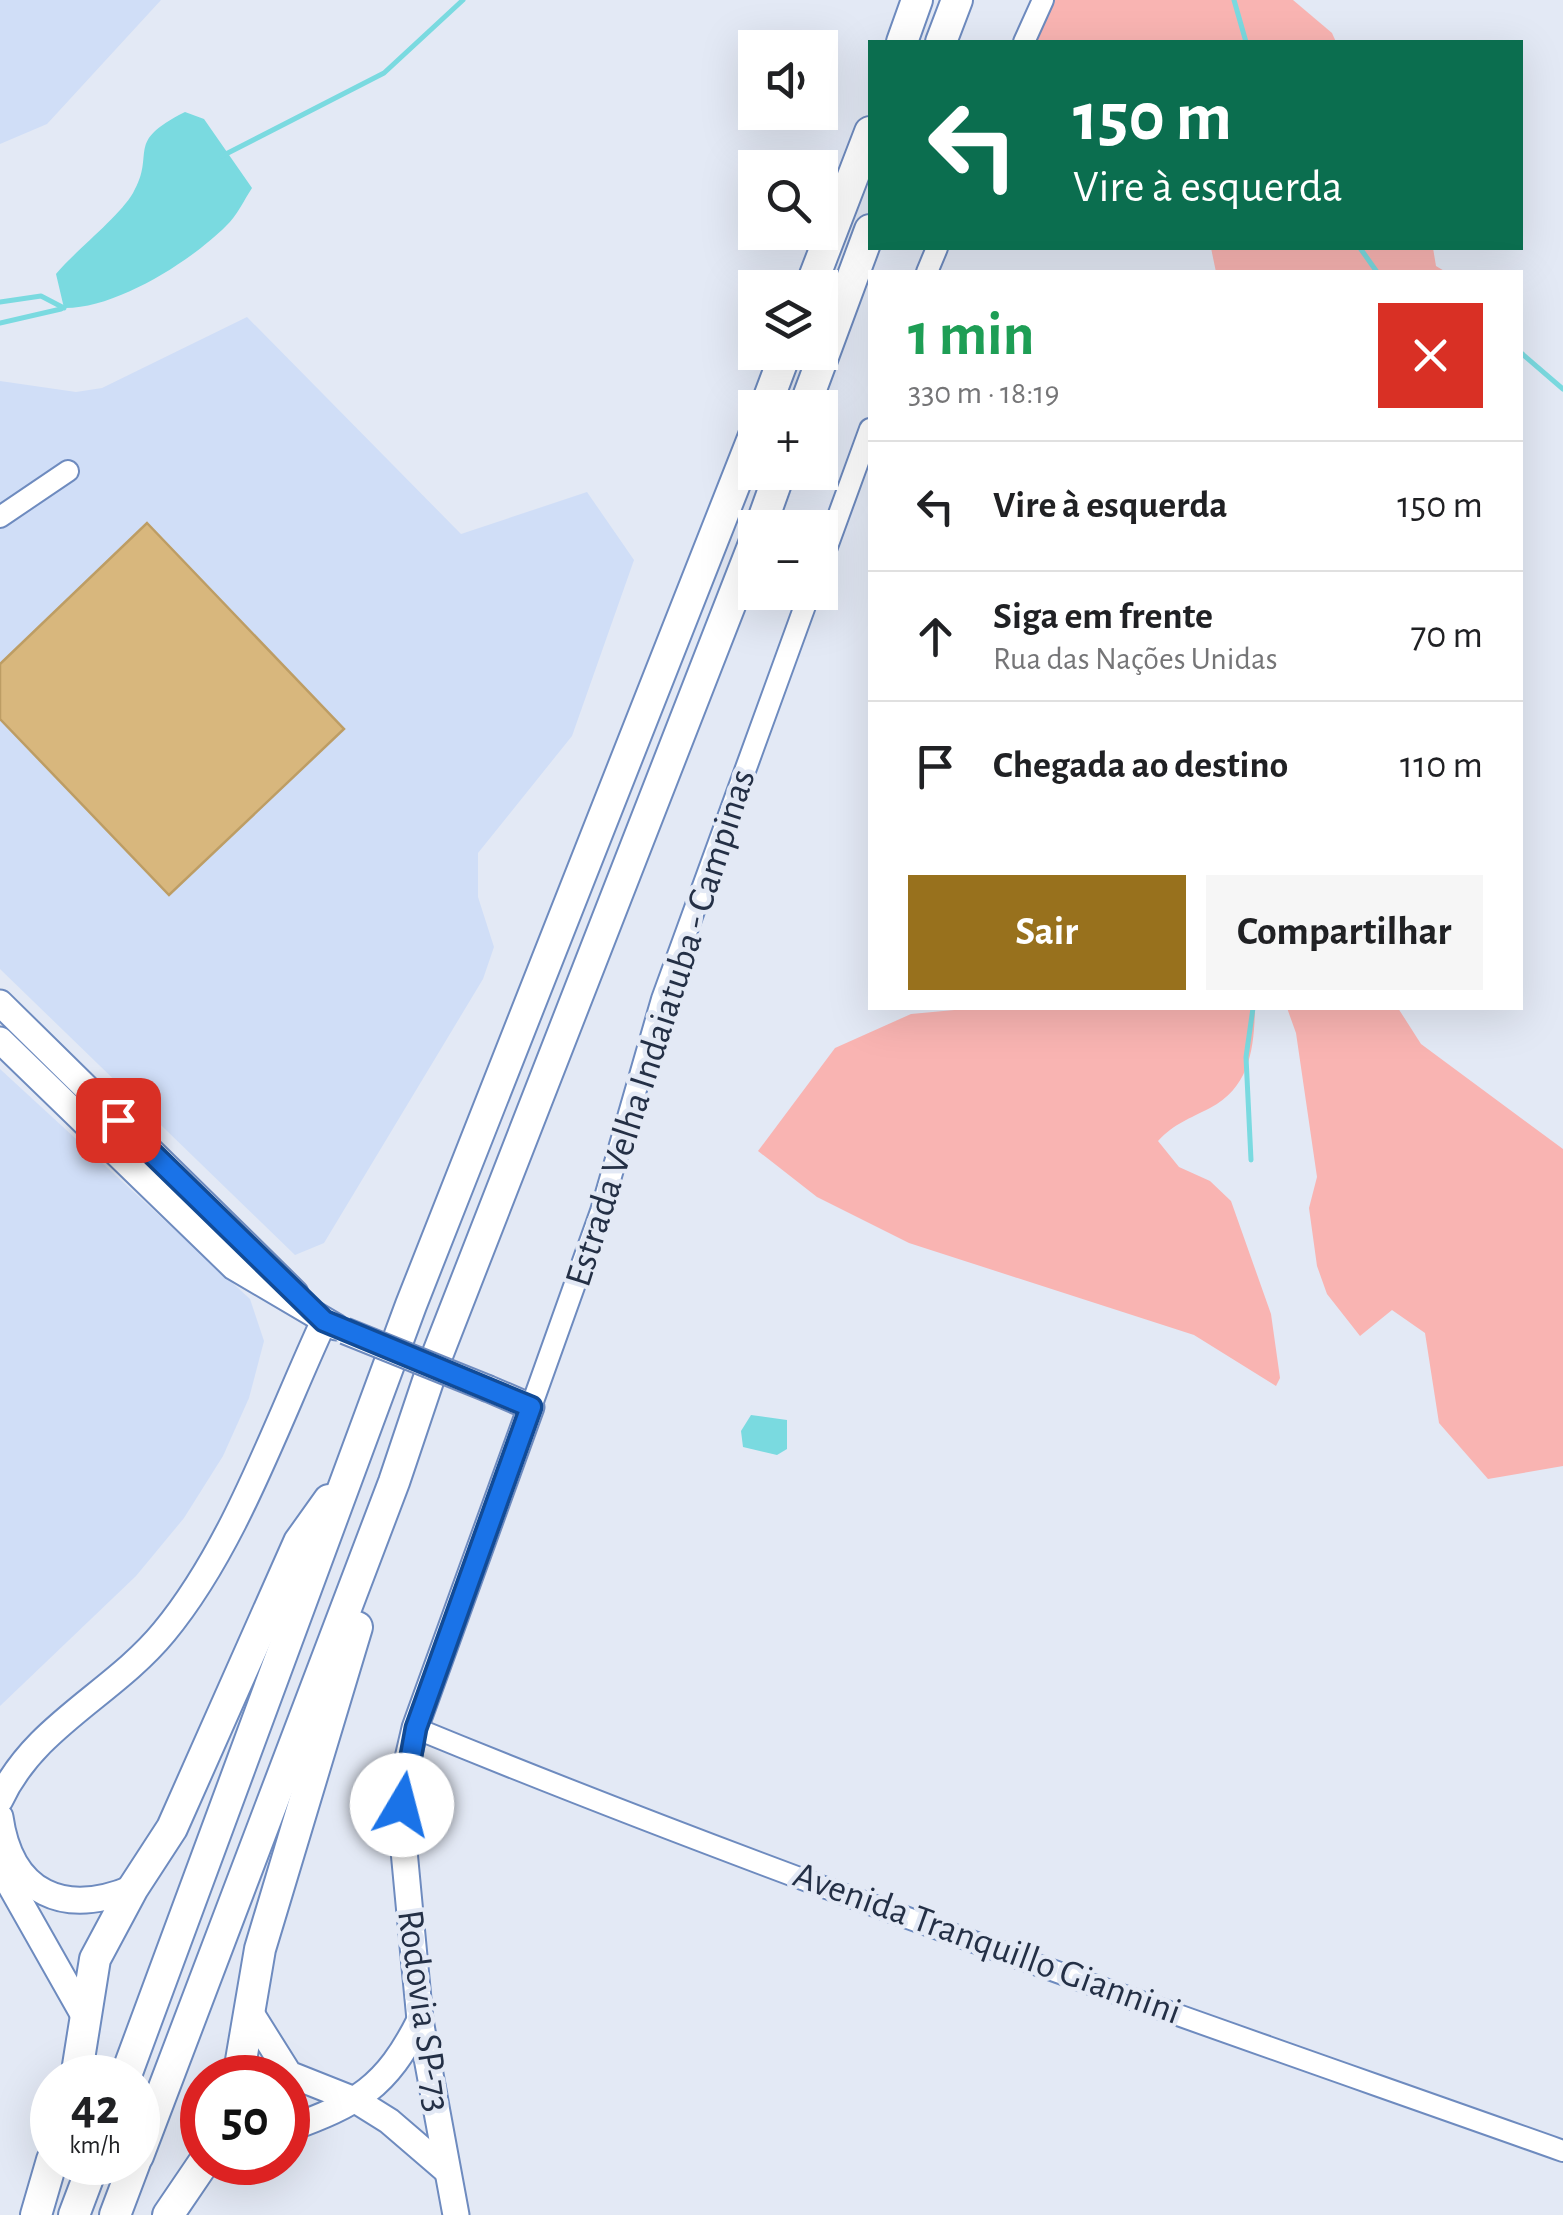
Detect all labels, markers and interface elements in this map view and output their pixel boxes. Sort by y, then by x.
map controls [738,30,838,610]
button: sound [738,30,838,130]
icon: left [908,80,1038,210]
text: 150 m [1073,83,1232,153]
button: search [738,150,838,250]
text: Vire à esquerda [1073,165,1343,210]
button: layers [738,270,838,370]
button: close [1378,303,1483,408]
text: 1 min [908,306,1034,366]
text: 330 m · 18:19 [908,377,1060,409]
button: + [738,390,838,490]
icon: left [908,479,963,534]
text: Vire à esquerda [993,487,1228,525]
text: 150 m [1397,487,1483,525]
button: − [738,510,838,610]
text: Siga em frente [993,598,1213,636]
icon: ahead [908,609,963,664]
text: 70 m [1410,617,1483,655]
text: Rua das Nações Unidas [993,643,1278,675]
icon: arrive [908,739,963,794]
text: Chegada ao destino [993,747,1288,785]
text: 110 m [1400,747,1483,785]
street label: Estrada Velha Indaiatuba - Campinas [559,765,763,1291]
button: Sair [908,875,1186,990]
button: Compartilhar [1206,875,1483,990]
pin [76,1078,161,1163]
icon: arrive [91,1093,146,1148]
position arrow [350,1753,454,1857]
street label: Avenida Tranquillo Giannini [788,1856,1186,2032]
street label: Rodovia SP-73 [390,1908,456,2114]
speed limit sign: 50 [180,2055,310,2185]
text: 42 [71,2083,119,2133]
text: km/h [69,2133,121,2158]

